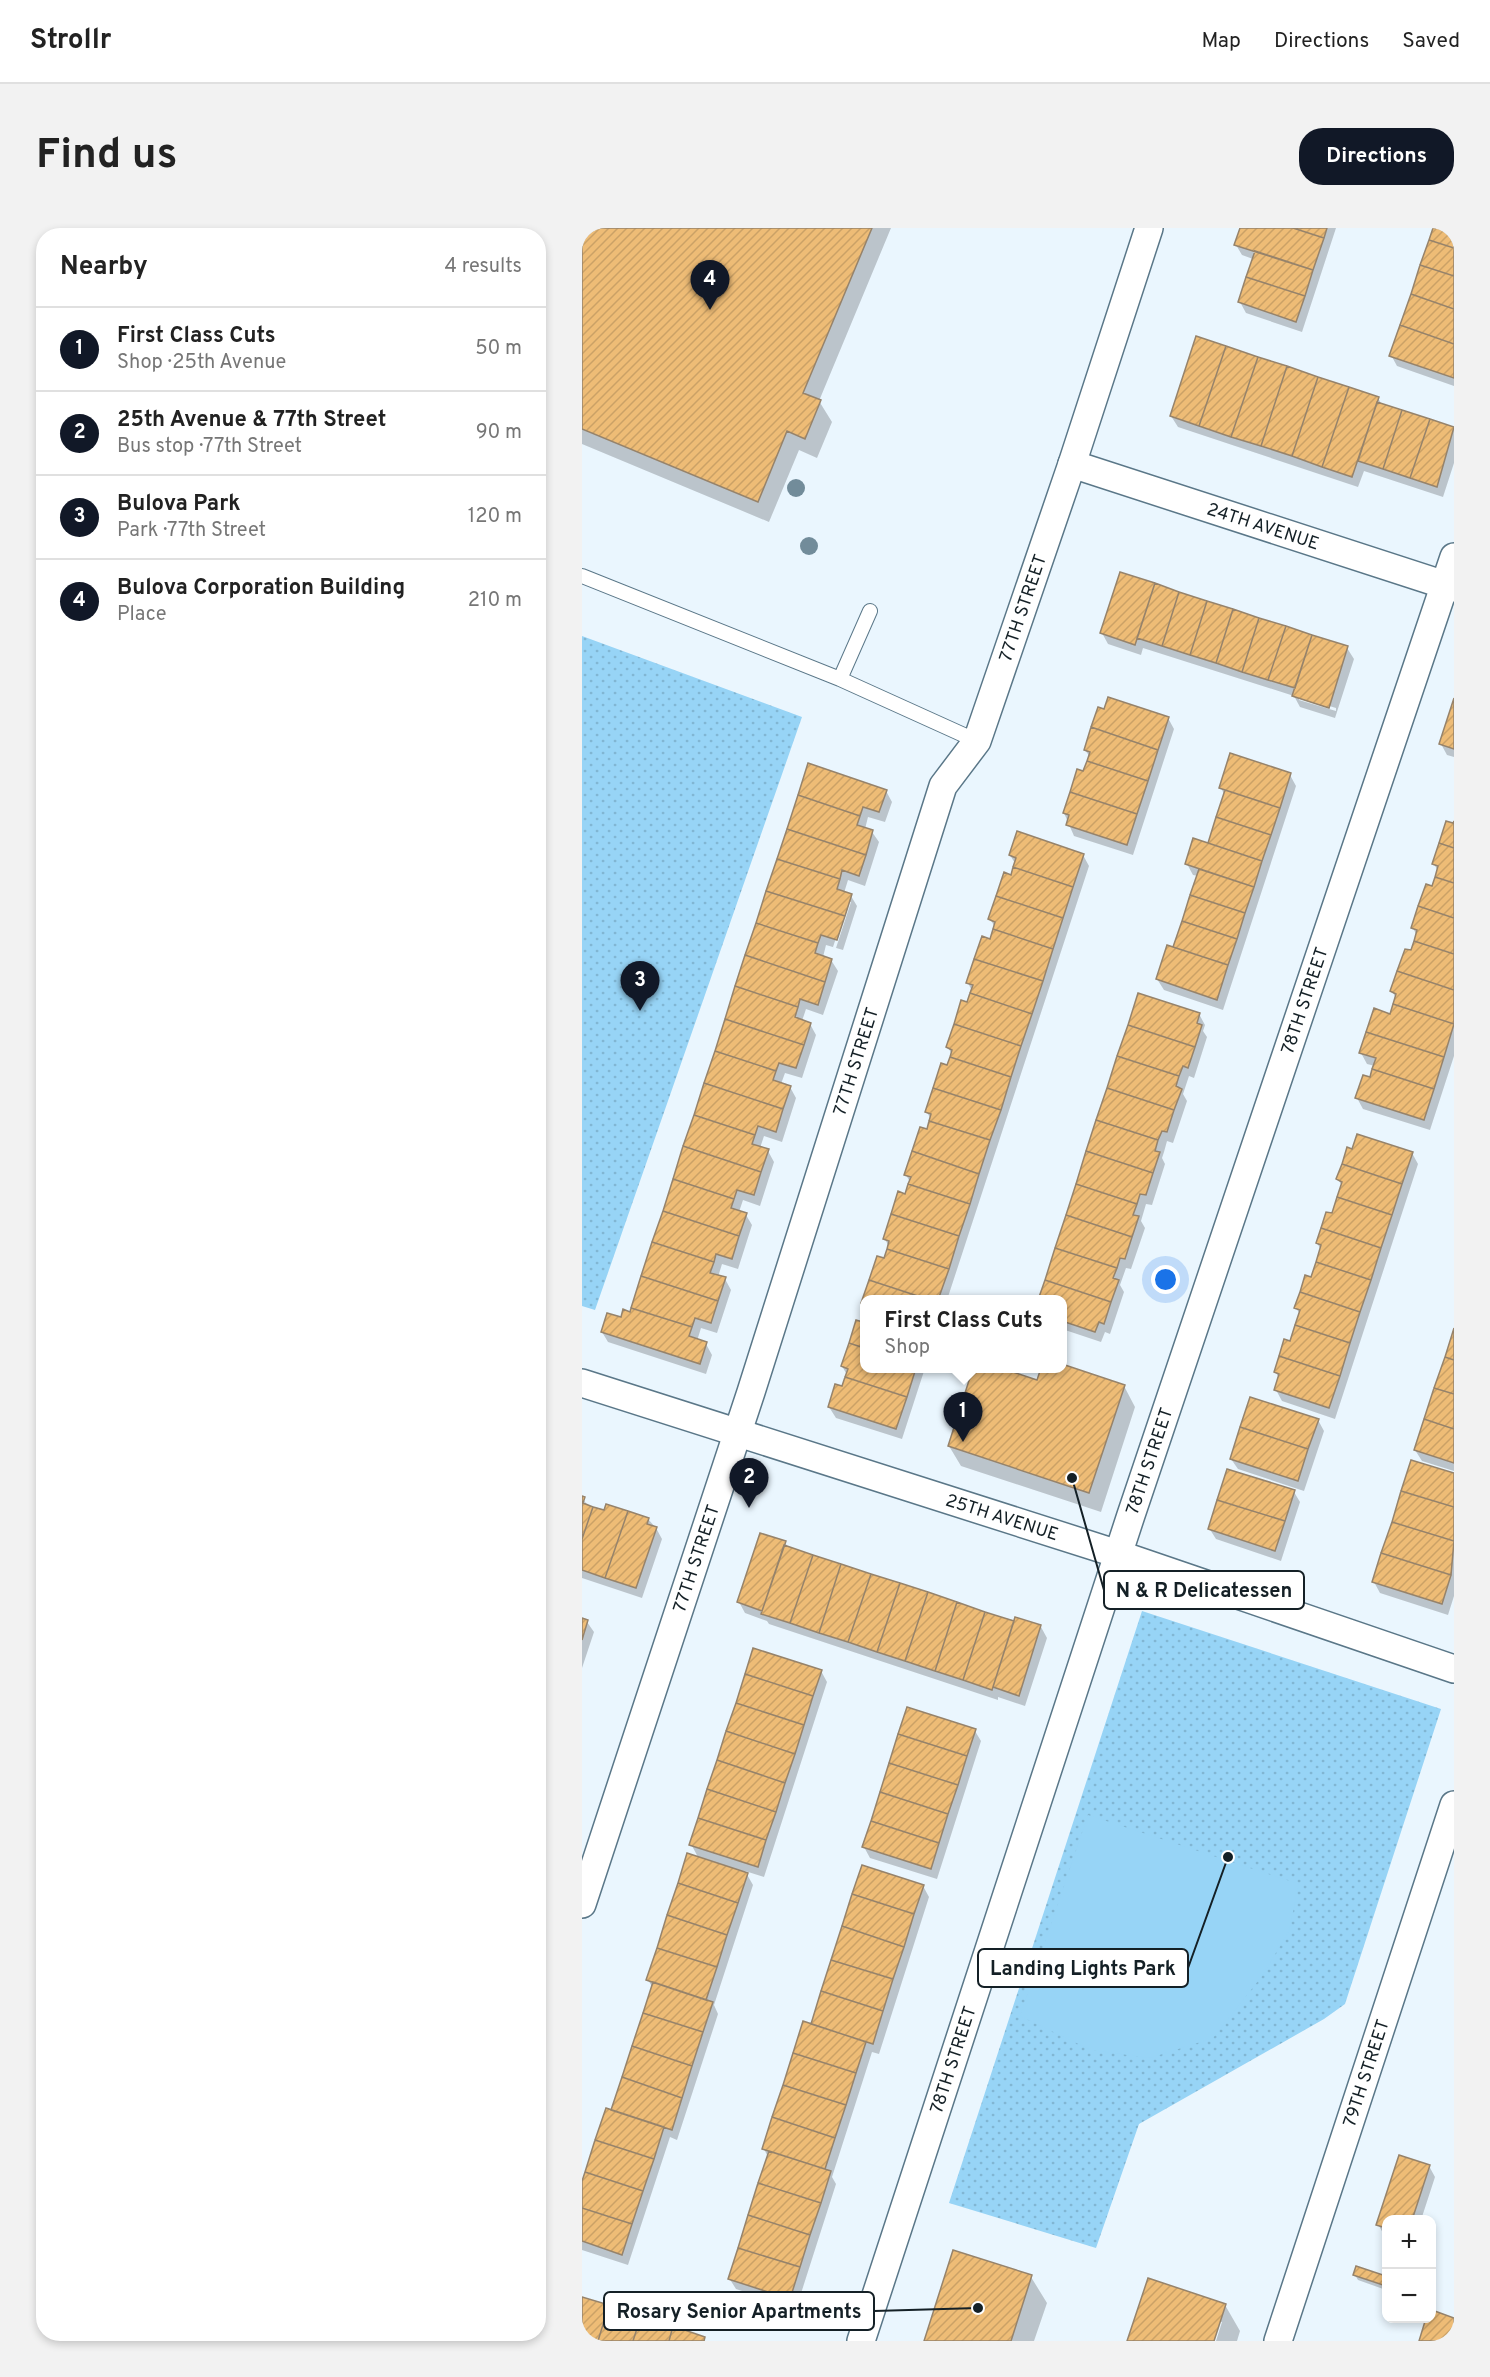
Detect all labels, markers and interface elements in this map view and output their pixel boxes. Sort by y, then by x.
text: Strollr [30,23,112,59]
text: Map [1201,28,1241,55]
text: Directions [1274,28,1369,55]
text: Saved [1402,28,1460,55]
button: Directions [1299,128,1454,185]
text: Find us [36,130,177,183]
text: Nearby [60,251,148,284]
text: 4 results [445,254,522,280]
pin: 4 [690,260,730,310]
text: First Class Cuts [117,323,276,350]
text: 1 [76,336,84,362]
text: 50 m [475,336,522,362]
text: Shop · 25th Avenue [117,350,286,376]
text: 25th Avenue & 77th Street [117,407,386,434]
text: 2 [73,420,86,446]
text: 90 m [476,420,522,446]
text: Bus stop · 77th Street [117,434,302,460]
text: Bulova Park [117,491,241,518]
street label: 24TH AVENUE [1204,499,1322,556]
text: 3 [74,504,86,530]
text: 120 m [468,504,522,530]
text: Park · 77th Street [117,518,266,544]
street label: 77TH STREET [995,552,1053,665]
text: Bulova Corporation Building [117,575,405,602]
text: 4 [73,588,86,614]
text: 210 m [468,588,522,614]
text: Place [117,602,167,628]
street label: 78TH STREET [1277,944,1335,1057]
pin: 3 [620,962,660,1011]
street label: 77TH STREET [829,1005,885,1119]
your location [1151,1265,1180,1294]
popup [860,1295,1067,1373]
text: First Class Cuts [884,1308,1043,1335]
text: Shop [884,1335,930,1361]
pin: 1 [944,1392,982,1442]
street label: 78TH STREET [1122,1405,1179,1518]
pin: 2 [730,1458,768,1508]
street label: 25TH AVENUE [942,1490,1061,1547]
street label: 77TH STREET [669,1502,726,1616]
callout: N & R Delicatessen [1104,1571,1304,1609]
text: N & R Delicatessen [1116,1579,1292,1605]
callout: Landing Lights Park [978,1949,1188,1987]
text: Landing Lights Park [990,1957,1176,1983]
street label: 78TH STREET [926,2004,983,2117]
street label: 79TH STREET [1339,2017,1396,2130]
map controls [1382,2215,1436,2323]
button: + [1382,2215,1436,2269]
button: − [1382,2269,1436,2323]
callout: Rosary Senior Apartments [604,2292,874,2330]
text: Rosary Senior Apartments [617,2300,862,2326]

